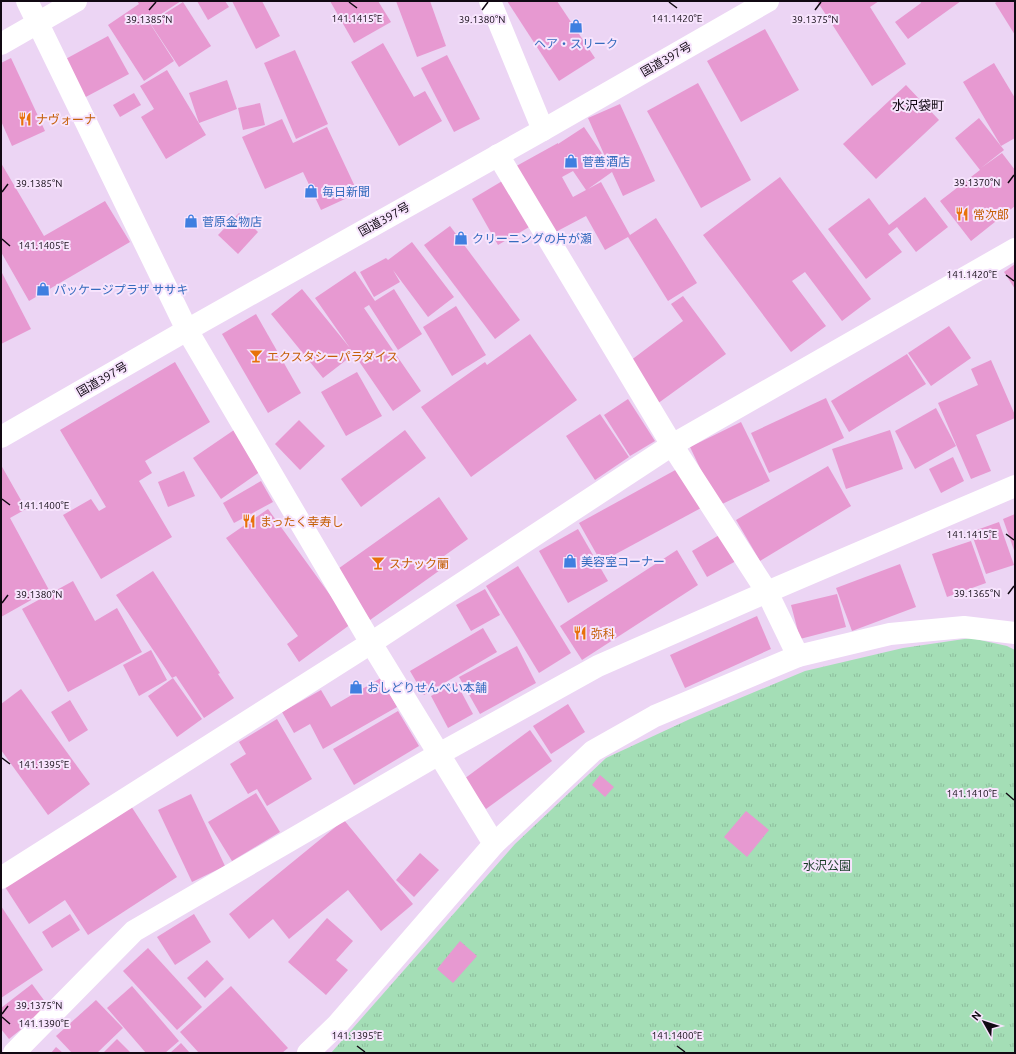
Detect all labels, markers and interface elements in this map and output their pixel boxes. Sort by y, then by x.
text: 141.1415°E [332,13,383,24]
text: 141.1420°E [652,13,703,24]
text: 39.1385°N [126,14,172,25]
text: 39.1380°N [459,14,505,25]
text: 39.1375°N [792,14,838,25]
shop icon: ヘア・スリーク [568,18,584,34]
place label: ヘア・スリーク [534,37,618,50]
street label: 国道397号 [638,39,694,79]
district label: 水沢袋町 [892,98,944,112]
restaurant icon: ナヴォーナ [17,111,33,127]
place label: ナヴォーナ [36,113,96,126]
shop icon: 菅善酒店 [563,153,579,169]
place label: 菅善酒店 [582,155,630,168]
text: 39.1370°N [954,177,1000,188]
text: 39.1385°N [16,178,62,189]
shop icon: 毎日新聞 [303,183,319,199]
place label: 毎日新聞 [322,185,370,198]
street label: 国道397号 [356,200,412,238]
restaurant icon: 常次郎 [954,206,970,222]
place label: 常次郎 [973,208,1009,221]
shop icon: 菅原金物店 [183,213,199,229]
place label: 菅原金物店 [202,215,262,228]
shop icon: クリーニングの片が瀬 [453,230,469,246]
place label: クリーニングの片が瀬 [472,232,592,245]
text: 141.1405°E [19,240,70,251]
text: 141.1420°E [947,269,998,280]
shop icon: パッケージプラザ ササキ [35,281,51,297]
place label: パッケージプラザ ササキ [54,283,189,296]
bar icon: エクスタシーパラダイス [248,348,264,364]
place label: エクスタシーパラダイス [267,350,398,363]
street label: 国道397号 [74,359,130,399]
text: 141.1400°E [19,500,70,511]
restaurant icon: まったく幸寿し [241,513,257,529]
place label: まったく幸寿し [260,515,344,528]
text: 141.1415°E [947,529,998,540]
shop icon: 美容室コーナー [562,553,578,569]
bar icon: スナック蘭 [370,555,386,571]
place label: 美容室コーナー [581,555,665,568]
place label: スナック蘭 [389,557,449,570]
text: 39.1365°N [954,588,1000,599]
text: 39.1380°N [16,589,62,600]
restaurant icon: 弥科 [572,625,588,641]
place label: 弥科 [591,627,615,640]
shop icon: おしどりせんべい本舗 [348,679,364,695]
place label: おしどりせんべい本舗 [367,681,487,694]
text: 141.1395°E [19,759,70,770]
text: 141.1410°E [947,788,998,799]
park label: 水沢公園 [803,859,851,872]
text: 39.1375°N [16,1000,62,1011]
north arrow [964,1002,1004,1042]
text: N [969,1009,983,1023]
text: 141.1390°E [19,1018,70,1029]
text: 141.1395°E [332,1030,383,1041]
text: 141.1400°E [652,1030,703,1041]

